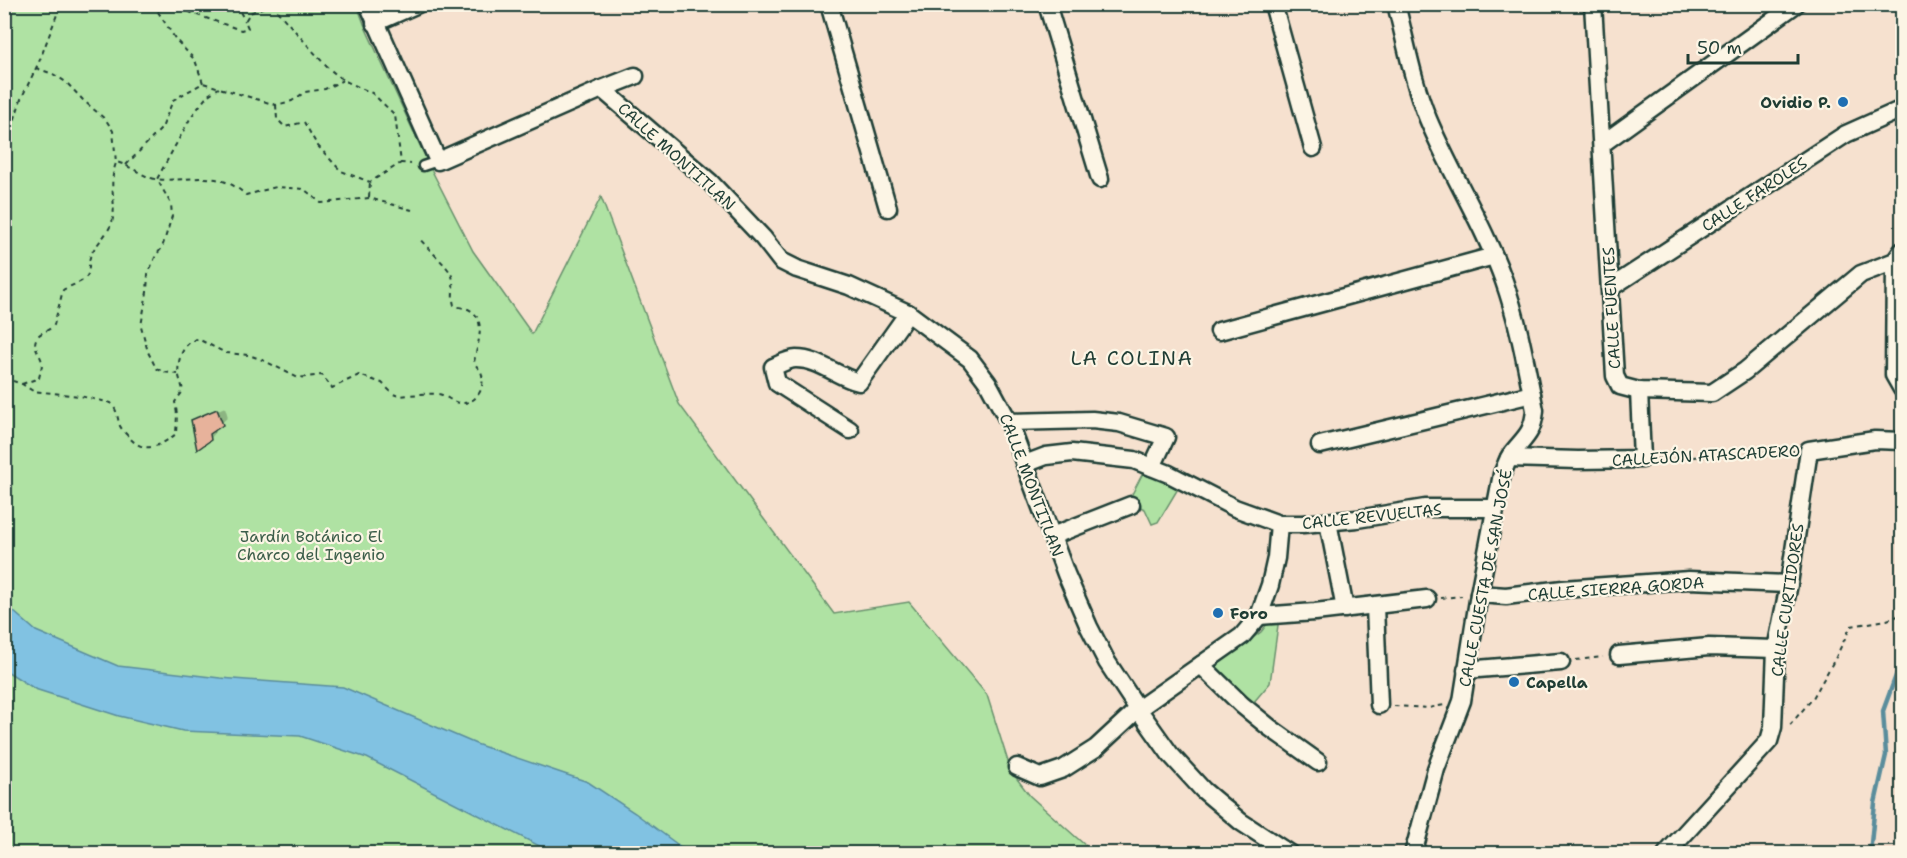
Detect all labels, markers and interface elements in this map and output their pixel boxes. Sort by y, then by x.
scale bar [1688,27,1798,65]
text: 50 m [1697,36,1742,60]
place label: Ovidio P. [1760,92,1831,113]
marker: Ovidio P. [1836,95,1850,109]
street label: CALLE MONTITLAN [613,98,740,215]
street label: CALLE FAROLES [1697,152,1811,236]
street label: CALLE FUENTES [1598,246,1625,370]
district label: LA COLINA [1071,345,1193,371]
street label: CALLE MONTITLAN [995,411,1069,560]
street label: CALLEJÓN ATASCADERO [1611,440,1801,471]
street label: CALLE CUESTA DE SAN JOSÉ [1454,467,1517,689]
street label: CALLE REVUELTAS [1301,499,1443,534]
street label: CALLE CURTIDORES [1766,522,1809,678]
park label: Jardín Botánico El Charco del Ingenio [237,526,385,565]
street label: CALLE SIERRA GORDA [1527,572,1705,605]
place label: Foro [1230,603,1268,624]
marker: Foro [1211,606,1225,620]
place label: Capella [1526,672,1588,693]
marker: Capella [1507,675,1521,689]

